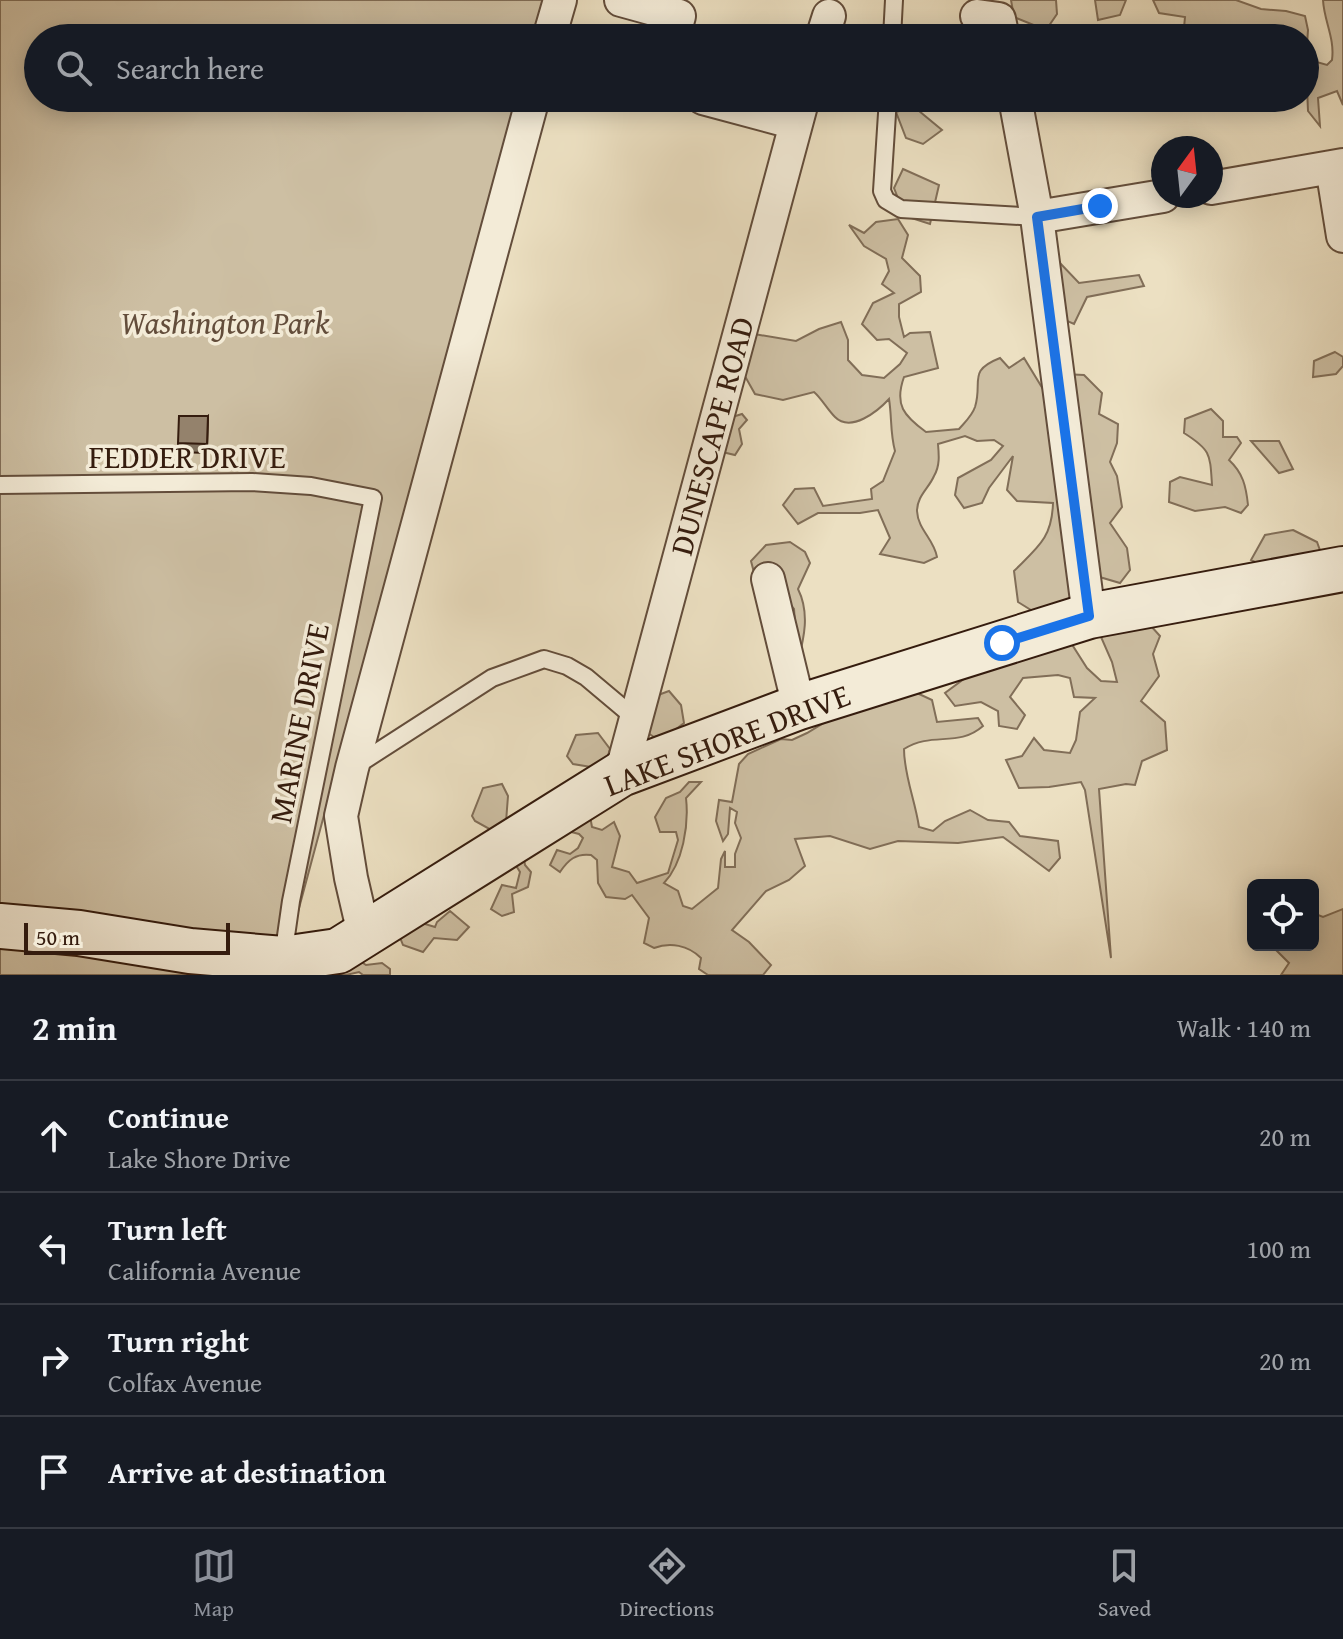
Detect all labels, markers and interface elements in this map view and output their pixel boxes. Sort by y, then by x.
search box [24,24,1319,112]
icon: search [52,46,96,90]
text: Search here [116,46,264,90]
north arrow [1151,136,1223,208]
route end [1082,188,1118,224]
park label: Washington Park [121,299,330,346]
street label: DUNESCAPE ROAD [657,311,766,560]
street label: FEDDER DRIVE [88,433,286,480]
street label: MARINE DRIVE [256,619,341,827]
route start [984,625,1020,661]
street label: LAKE SHORE DRIVE [597,671,857,808]
map controls [1247,879,1319,951]
button: locate [1247,879,1319,951]
scale bar [24,919,230,955]
text: 50 m [36,921,80,953]
text: 2 min [32,1003,117,1052]
text: Walk · 140 m [1177,1008,1311,1047]
text: Continue [108,1095,229,1139]
icon: ahead [32,1114,76,1158]
text: 20 m [1259,1117,1311,1156]
text: Lake Shore Drive [108,1139,291,1178]
text: Turn left [108,1207,227,1251]
icon: left [32,1226,76,1270]
text: 100 m [1246,1229,1311,1268]
text: California Avenue [108,1251,301,1290]
text: Turn right [108,1319,249,1363]
icon: right [32,1338,76,1382]
text: 20 m [1259,1341,1311,1380]
text: Colfax Avenue [108,1363,262,1402]
icon: arrive [32,1450,76,1494]
text: Arrive at destination [108,1450,386,1494]
tab: Map [192,1544,236,1624]
tab: Directions [620,1544,714,1624]
tab: Saved [1098,1544,1151,1624]

